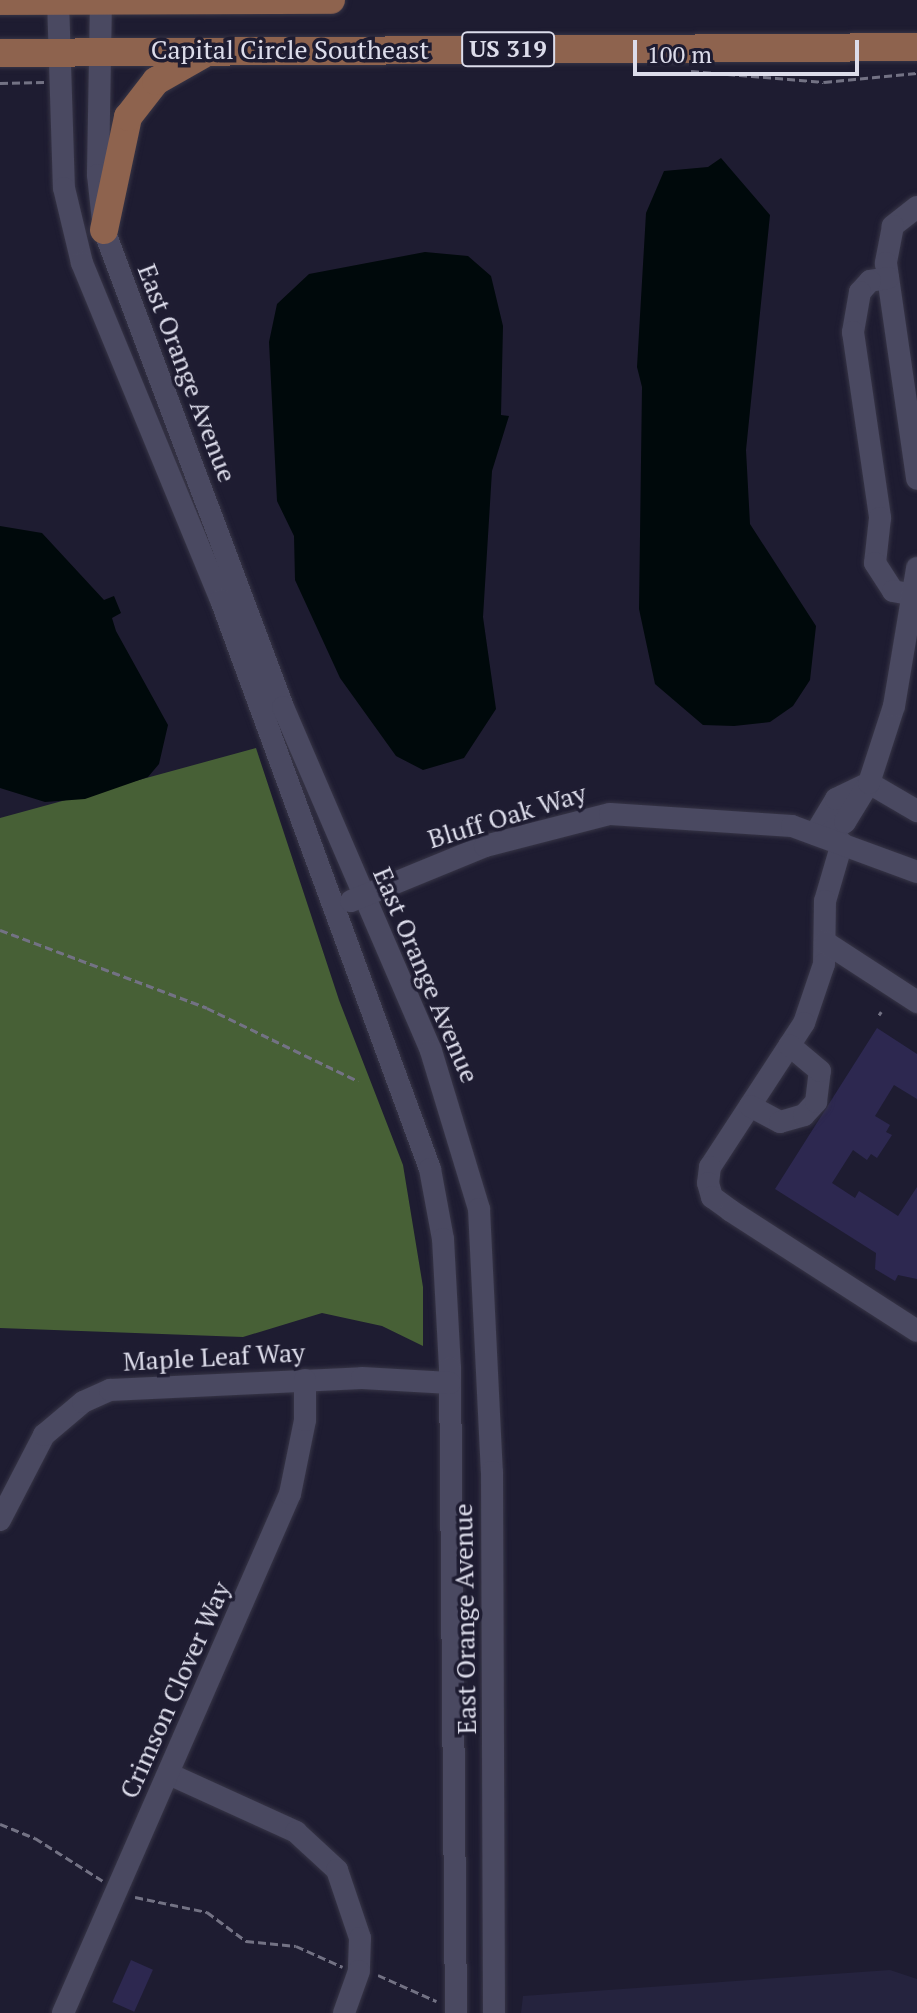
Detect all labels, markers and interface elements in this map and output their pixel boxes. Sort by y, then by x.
scale bar [637,24,863,74]
road number: US 319 [460,29,556,69]
street label: Capital Circle Southeast [151,34,429,66]
text: 100 m [647,38,712,70]
street label: East Orange Avenue [131,259,243,487]
street label: Bluff Oak Way [424,777,590,855]
street label: East Orange Avenue [366,862,486,1088]
street label: Maple Leaf Way [122,1337,306,1377]
street label: East Orange Avenue [447,1503,483,1735]
street label: Crimson Clover Way [113,1577,237,1803]

